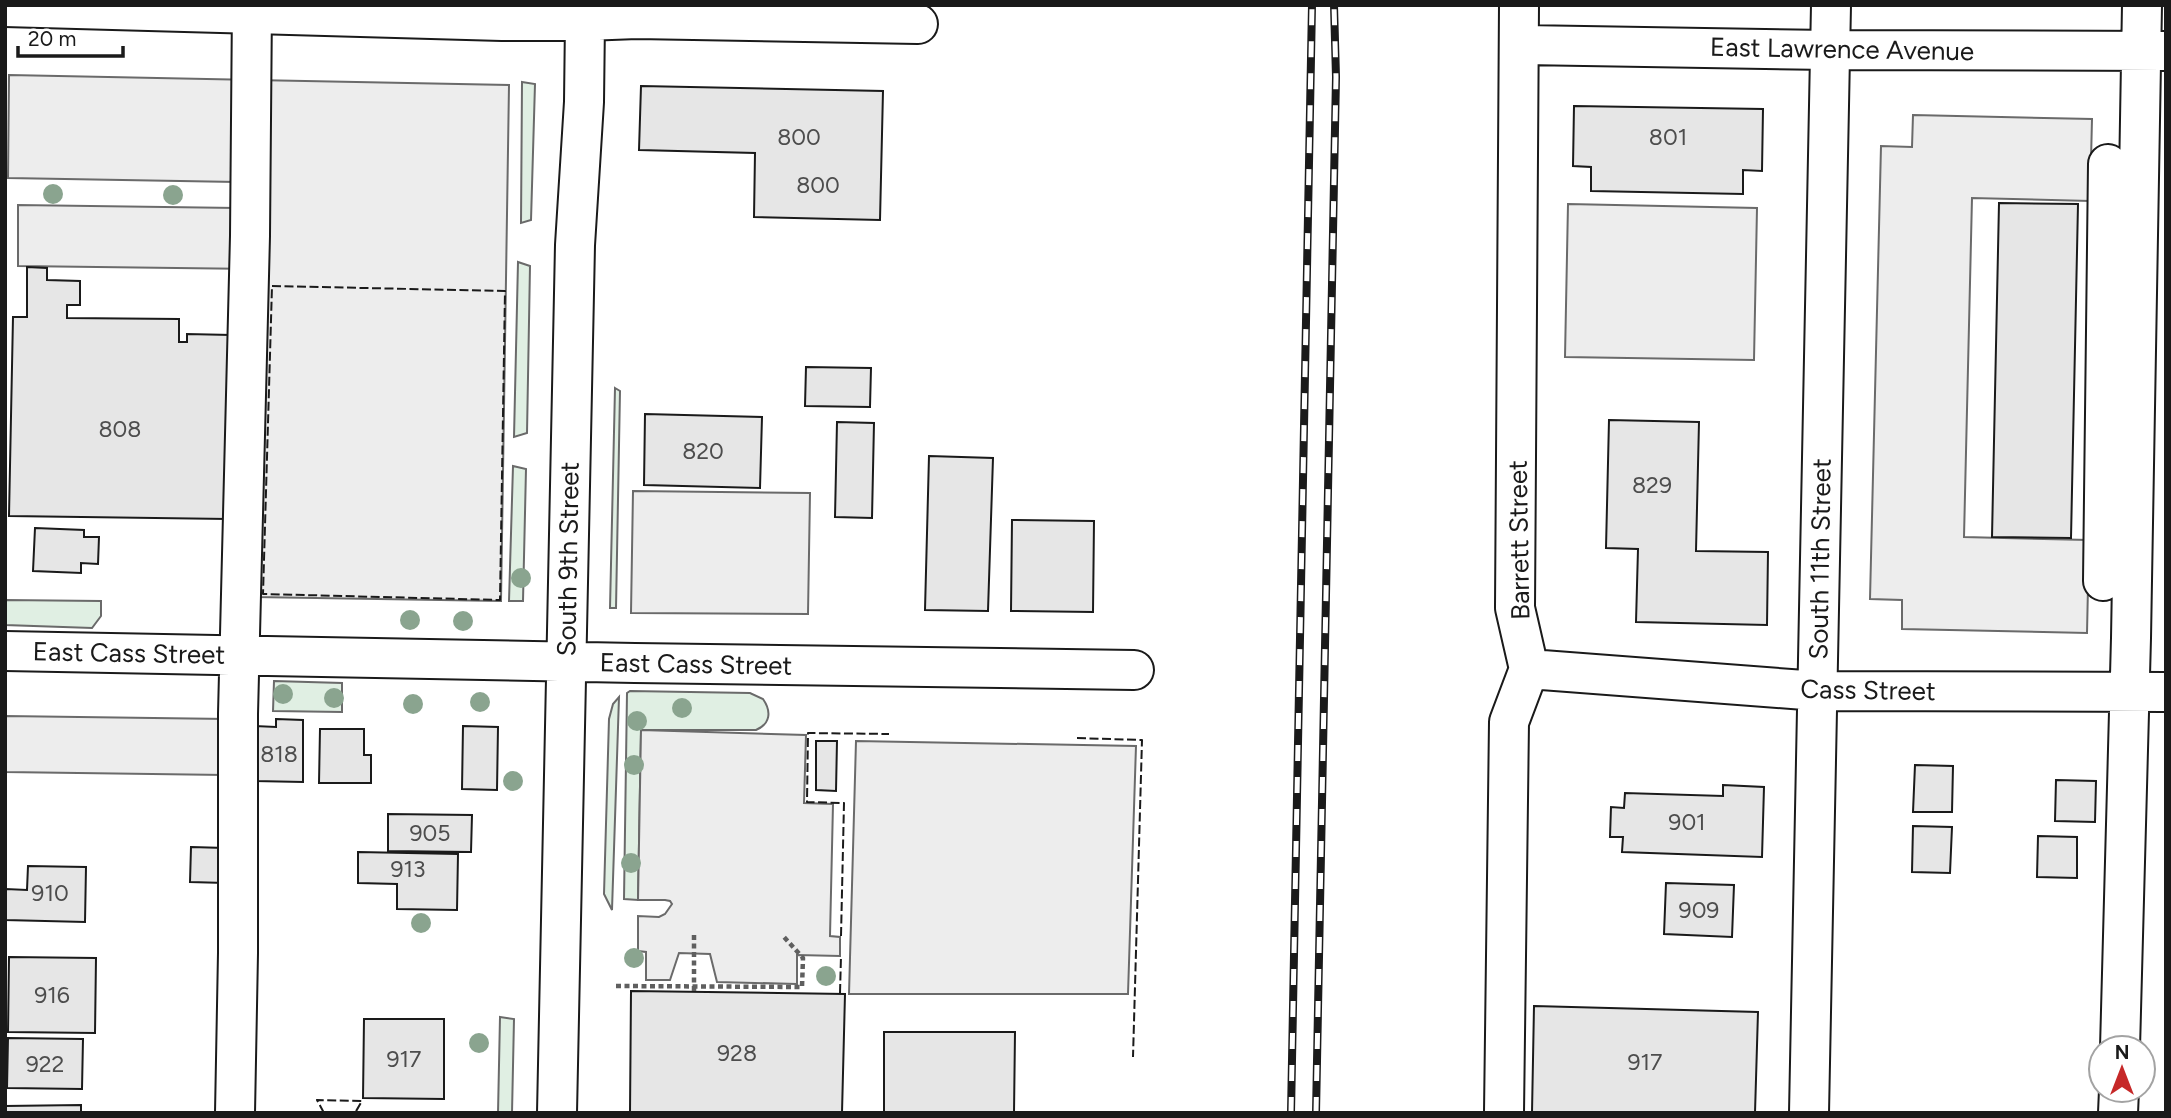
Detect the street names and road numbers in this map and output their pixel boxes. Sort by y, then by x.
street label: East Lawrence Avenue [1710,31,1974,67]
street label: South 11th Street [1802,458,1838,660]
street label: Barrett Street [1502,460,1536,620]
street label: South 9th Street [550,461,586,657]
street label: East Cass Street [32,635,226,671]
street label: East Cass Street [599,646,793,682]
street label: Cass Street [1800,673,1936,707]

